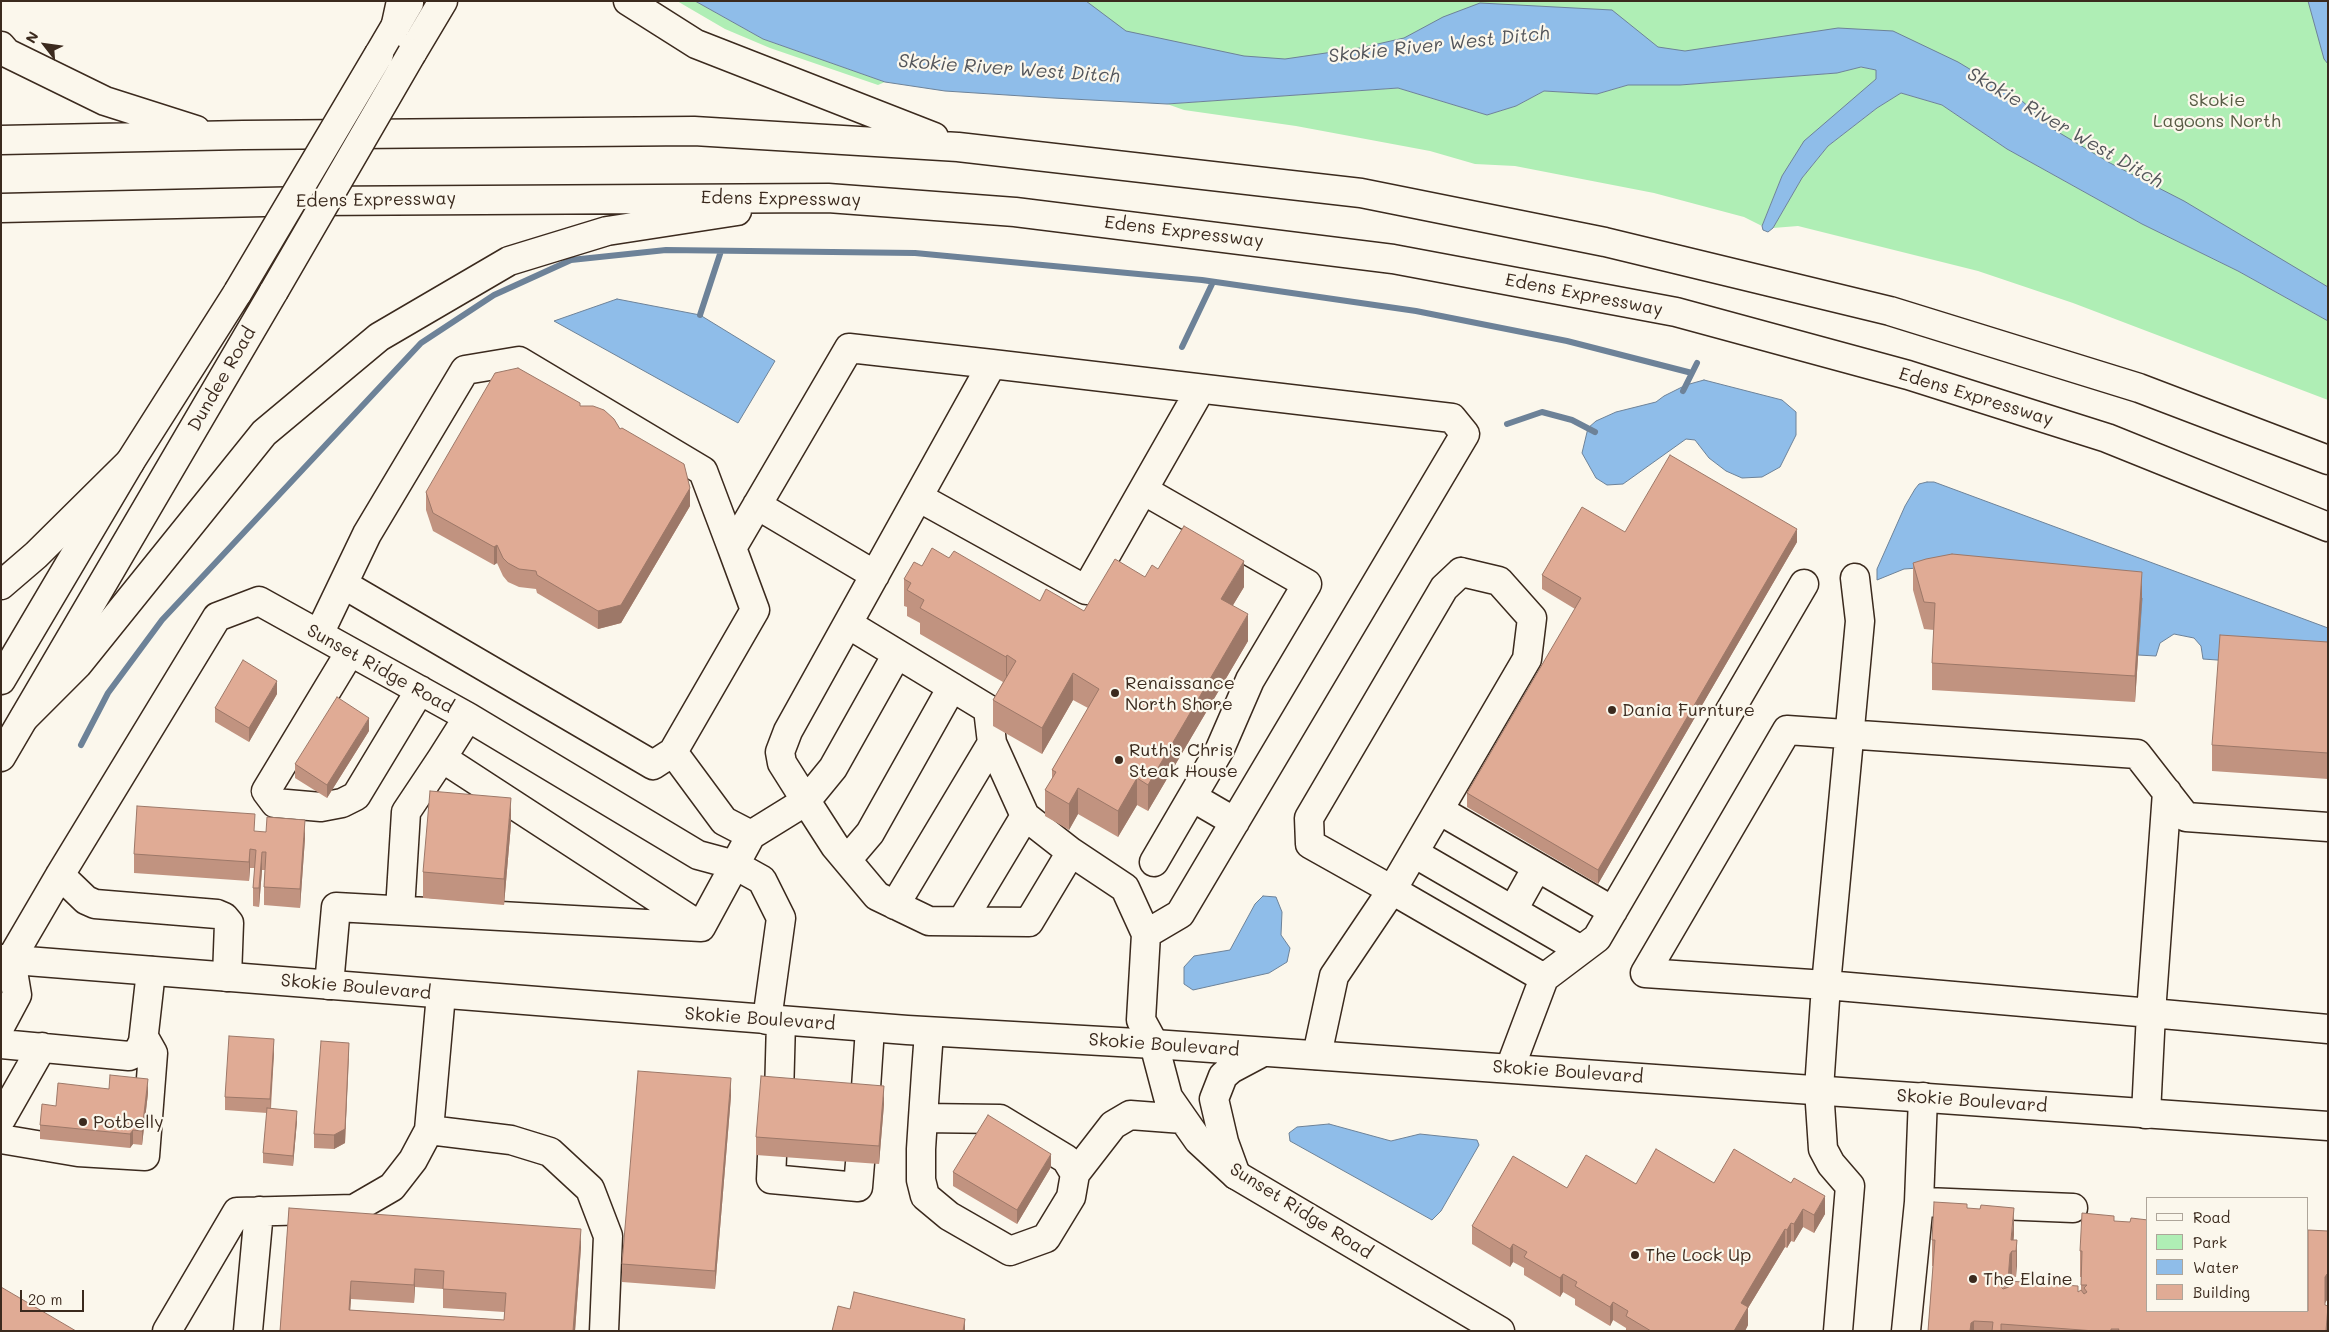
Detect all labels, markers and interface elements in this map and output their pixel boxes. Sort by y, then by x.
north arrow [20,20,70,70]
water label: Skokie River West Ditch [1327,22,1551,68]
text: N [21,28,42,47]
water label: Skokie River West Ditch [897,50,1121,88]
water label: Skokie River West Ditch [1963,63,2167,193]
park label: Skokie Lagoons North [2153,89,2281,132]
street label: Edens Expressway [701,187,861,211]
street label: Edens Expressway [296,188,456,212]
street label: Edens Expressway [1103,212,1265,252]
street label: Edens Expressway [1503,269,1665,321]
street label: Dundee Road [184,323,260,435]
street label: Edens Expressway [1896,363,2056,431]
street label: Sunset Ridge Road [303,620,457,718]
place label: Renaissance North Shore [1125,672,1235,714]
marker: Renaissance North Shore [1109,687,1121,699]
place label: Dania Furnture [1622,699,1755,721]
marker: Dania Furnture [1606,704,1618,716]
place label: Ruth's Chris Steak House [1129,739,1238,782]
marker: Ruth's Chris Steak House [1113,754,1125,766]
street label: Skokie Boulevard [280,970,432,1004]
street label: Skokie Boulevard [684,1003,836,1035]
street label: Skokie Boulevard [1088,1029,1240,1061]
street label: Skokie Boulevard [1492,1056,1644,1088]
street label: Skokie Boulevard [1896,1085,2048,1117]
place label: Potbelly [93,1111,164,1133]
marker: Potbelly [77,1116,89,1128]
street label: Sunset Ridge Road [1226,1158,1376,1264]
legend [2146,1197,2309,1312]
text: Road [2193,1207,2230,1227]
text: Park [2193,1232,2227,1252]
place label: The Lock Up [1645,1244,1751,1266]
marker: The Lock Up [1629,1249,1641,1261]
text: Water [2193,1257,2239,1277]
place label: The Elaine [1983,1268,2073,1290]
marker: The Elaine [1967,1273,1979,1285]
scale bar [22,1280,86,1312]
text: Building [2193,1282,2250,1302]
text: 20 m [28,1289,62,1309]

